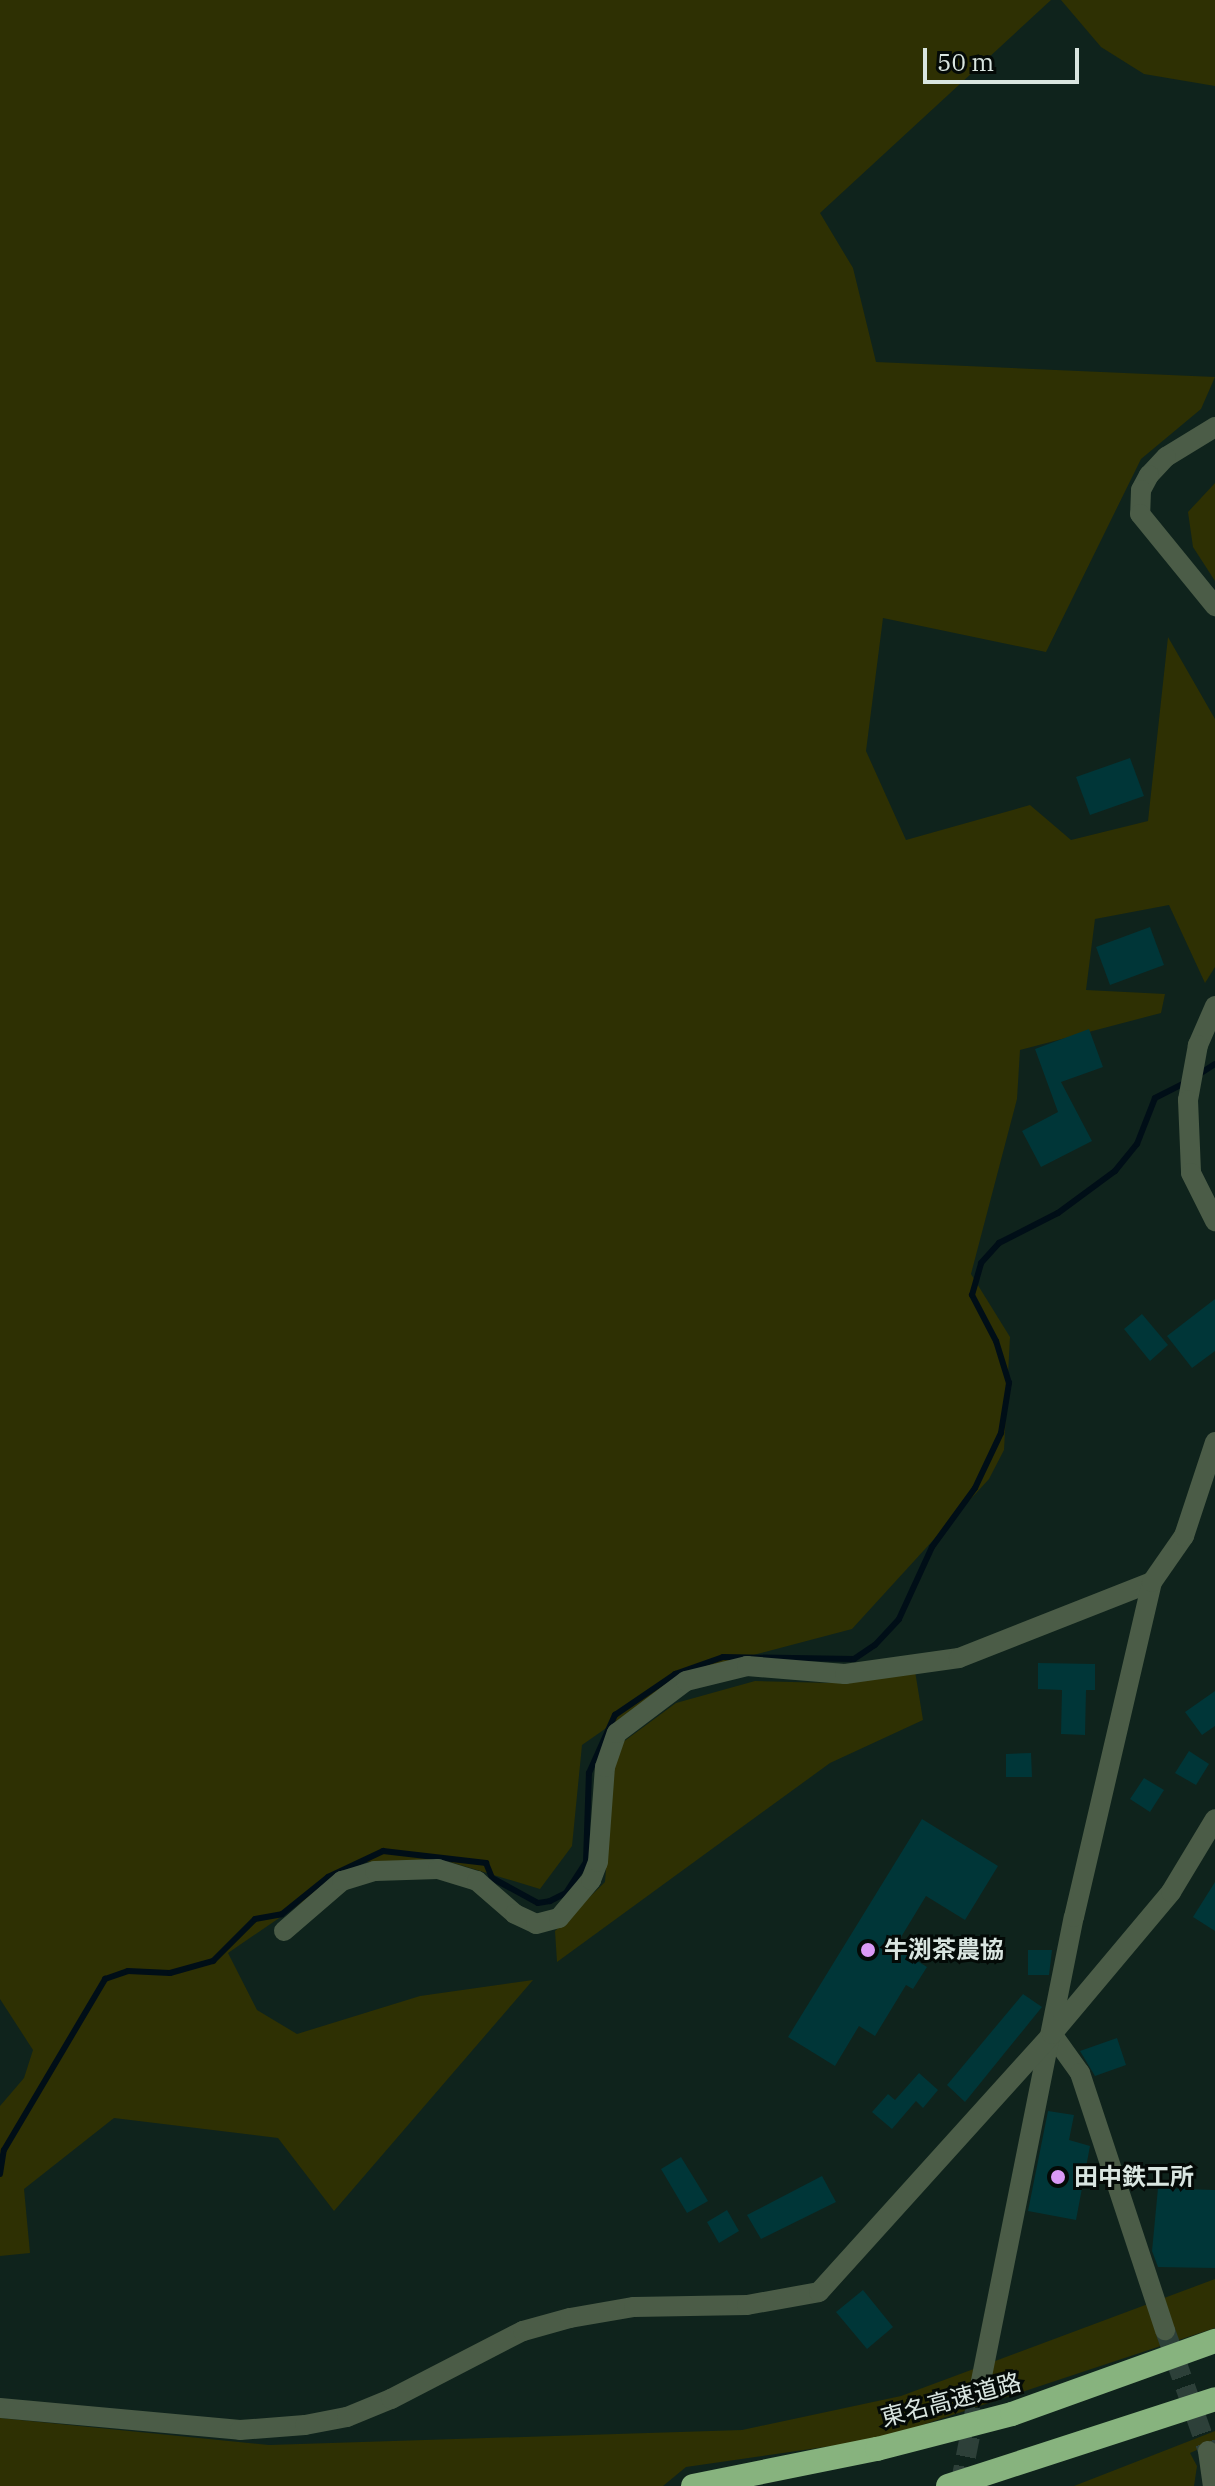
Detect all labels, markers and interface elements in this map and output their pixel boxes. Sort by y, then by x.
scale bar [927,32,1083,82]
text: 50 m [937,46,994,78]
place label: 牛渕茶農協 [884,1936,1004,1964]
marker: 牛渕茶農協 [859,1941,877,1959]
place label: 田中鉄工所 [1074,2163,1194,2191]
marker: 田中鉄工所 [1049,2168,1067,2186]
street label: 東名高速道路 [878,2367,1024,2433]

